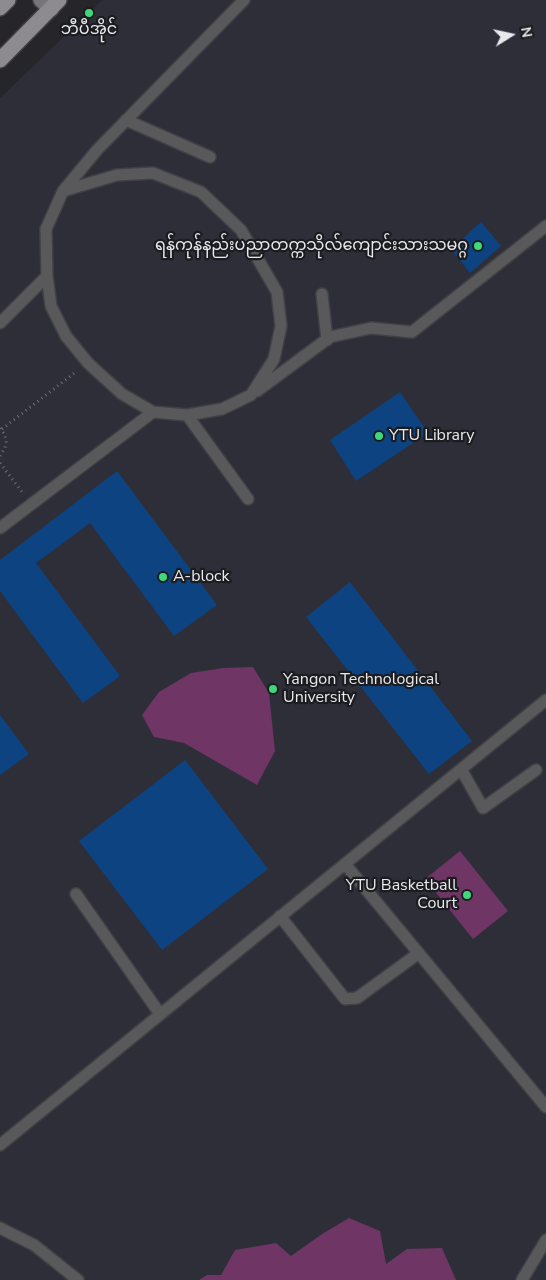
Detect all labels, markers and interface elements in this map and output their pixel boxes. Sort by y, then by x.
marker: ဘီပီအိုင် [83,7,95,19]
north arrow [486,10,536,60]
place label: ဘီပီအိုင် [61,20,117,40]
text: N [516,25,537,39]
place label: ရန်ကုန်နည်းပညာတက္ကသိုလ်ကျောင်းသားသမဂ္ဂ [155,236,468,256]
marker: ရန်ကုန်နည်းပညာတက္ကသိုလ်ကျောင်းသားသမဂ္ဂ [472,240,484,252]
place label: YTU Library [389,426,474,446]
marker: YTU Library [373,430,385,442]
place label: A-block [173,567,229,587]
marker: A-block [157,571,169,583]
place label: Yangon Technological University [283,670,439,708]
marker: Yangon Technological University [267,683,279,695]
place label: YTU Basketball Court [346,876,457,914]
marker: YTU Basketball Court [461,889,473,901]

